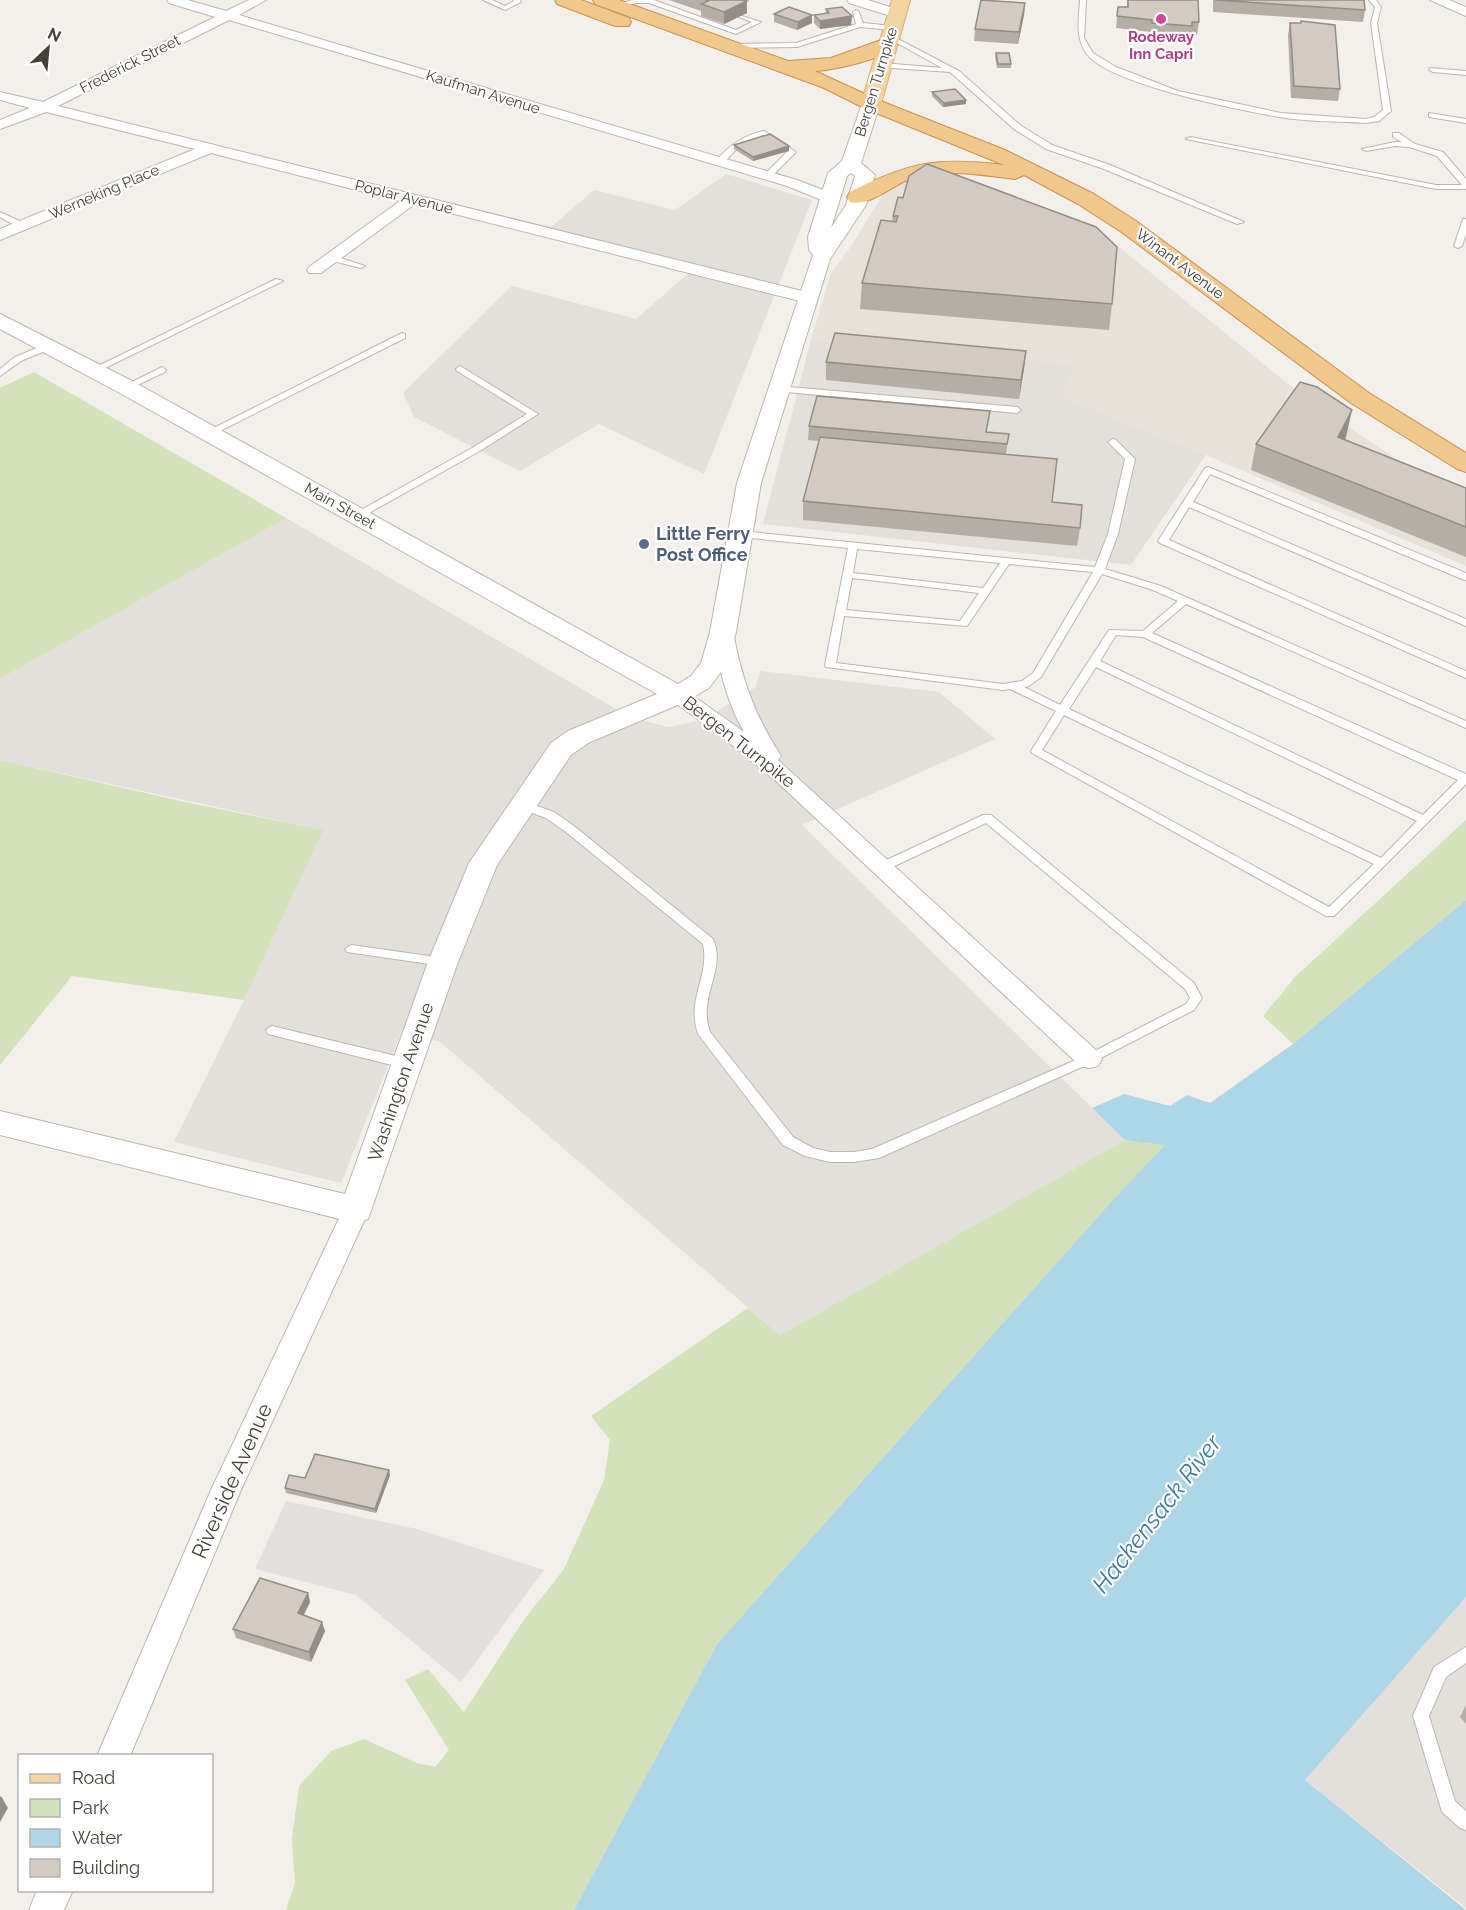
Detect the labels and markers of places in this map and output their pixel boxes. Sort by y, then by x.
marker: Rodeway Inn Capri [1154,12,1168,26]
place label: Rodeway Inn Capri [1128,28,1195,63]
place label: Little Ferry Post Office [656,523,750,565]
marker: Little Ferry Post Office [637,537,651,551]

